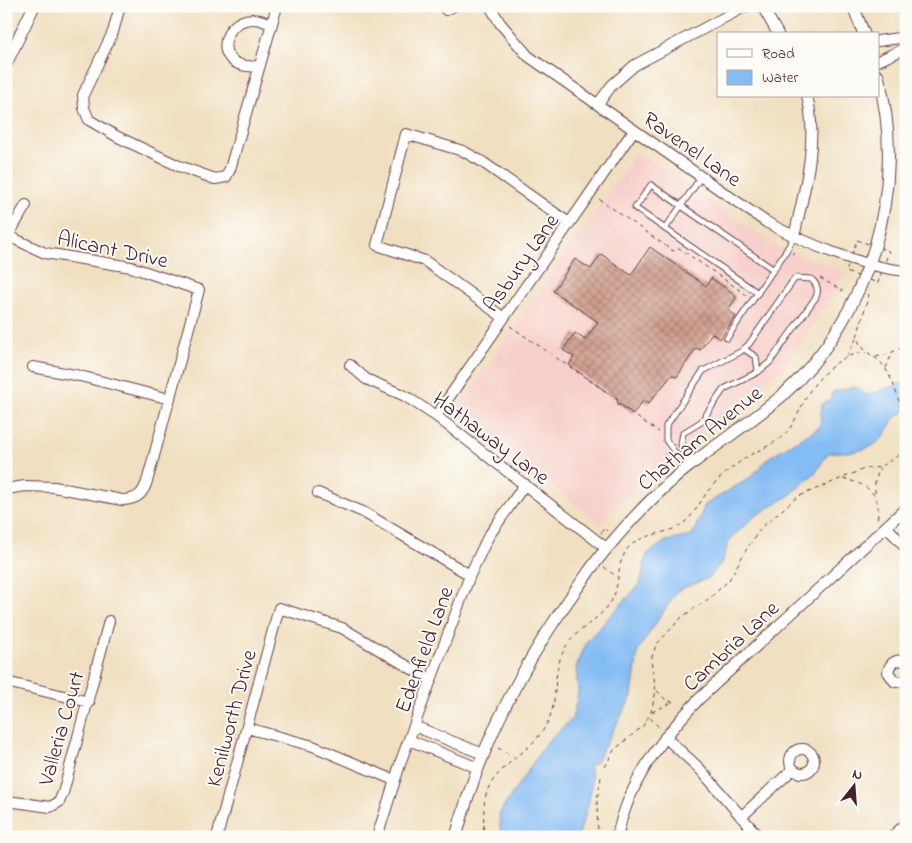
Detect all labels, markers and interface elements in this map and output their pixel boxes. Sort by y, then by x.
legend [717,32,880,98]
text: Road [762,43,795,65]
text: Water [762,67,798,89]
street label: Ravenel Lane [636,105,747,196]
street label: Asbury Lane [477,208,569,320]
street label: Alicant Drive [54,224,171,278]
street label: Chatham Avenue [632,379,770,500]
street label: Hathaway Lane [424,385,556,495]
street label: Edenfield Lane [388,582,464,718]
street label: Cambria Lane [677,594,788,700]
street label: Kenilworth Drive [199,647,267,791]
street label: Valleria Court [31,667,95,791]
north arrow [830,760,880,810]
text: N [850,764,865,786]

